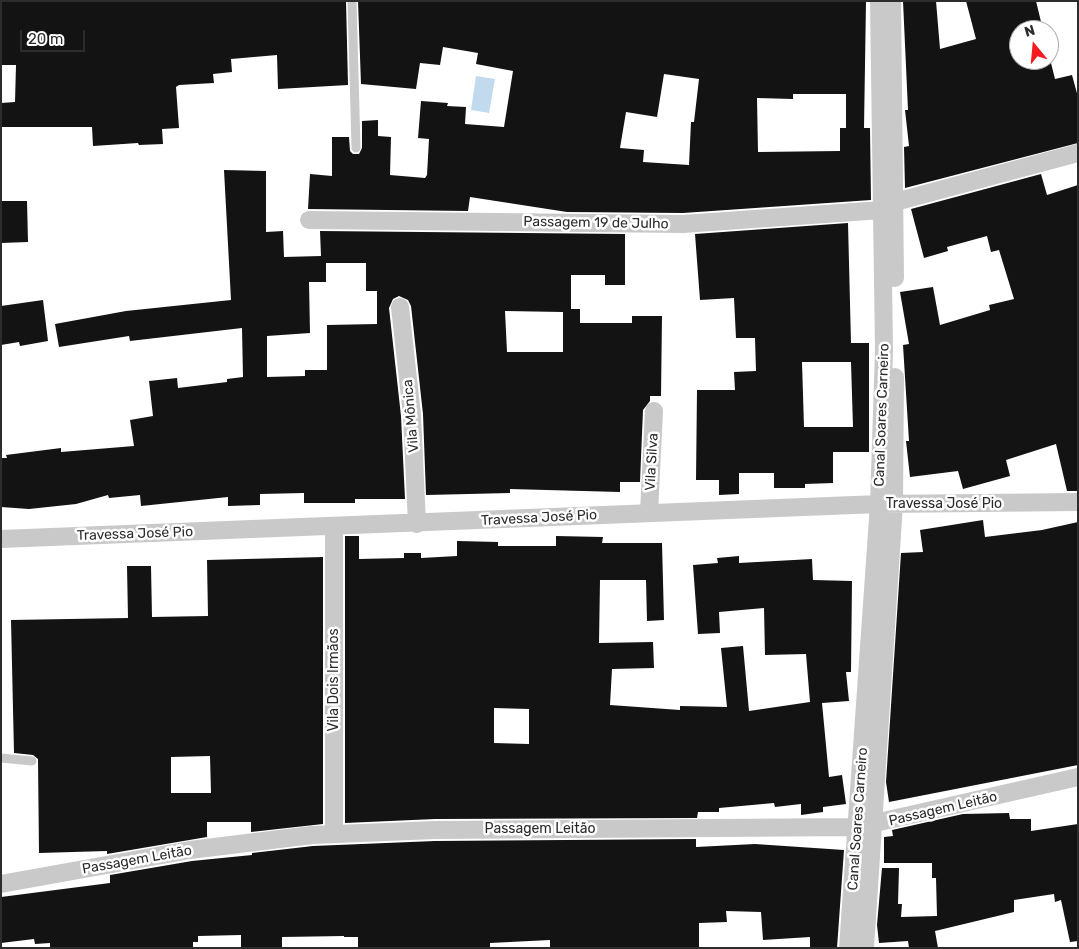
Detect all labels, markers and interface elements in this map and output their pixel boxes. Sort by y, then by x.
scale bar [22,20,88,52]
north arrow [1009,20,1059,70]
text: N [1022,22,1037,41]
text: 20 m [28,30,63,48]
street label: Passagem 19 de Julho [523,213,669,233]
street label: Canal Soares Carneiro [871,343,893,487]
street label: Vila Mônica [399,379,423,453]
street label: Vila Silva [642,433,662,491]
street label: Travessa José Pio [886,496,1002,512]
street label: Travessa José Pio [481,507,597,529]
street label: Travessa José Pio [77,524,193,544]
street label: Vila Dois Irmãos [326,628,342,732]
street label: Canal Soares Carneiro [845,747,871,891]
street label: Passagem Leitão [887,788,999,830]
street label: Passagem Leitão [485,821,595,837]
street label: Passagem Leitão [81,842,193,878]

